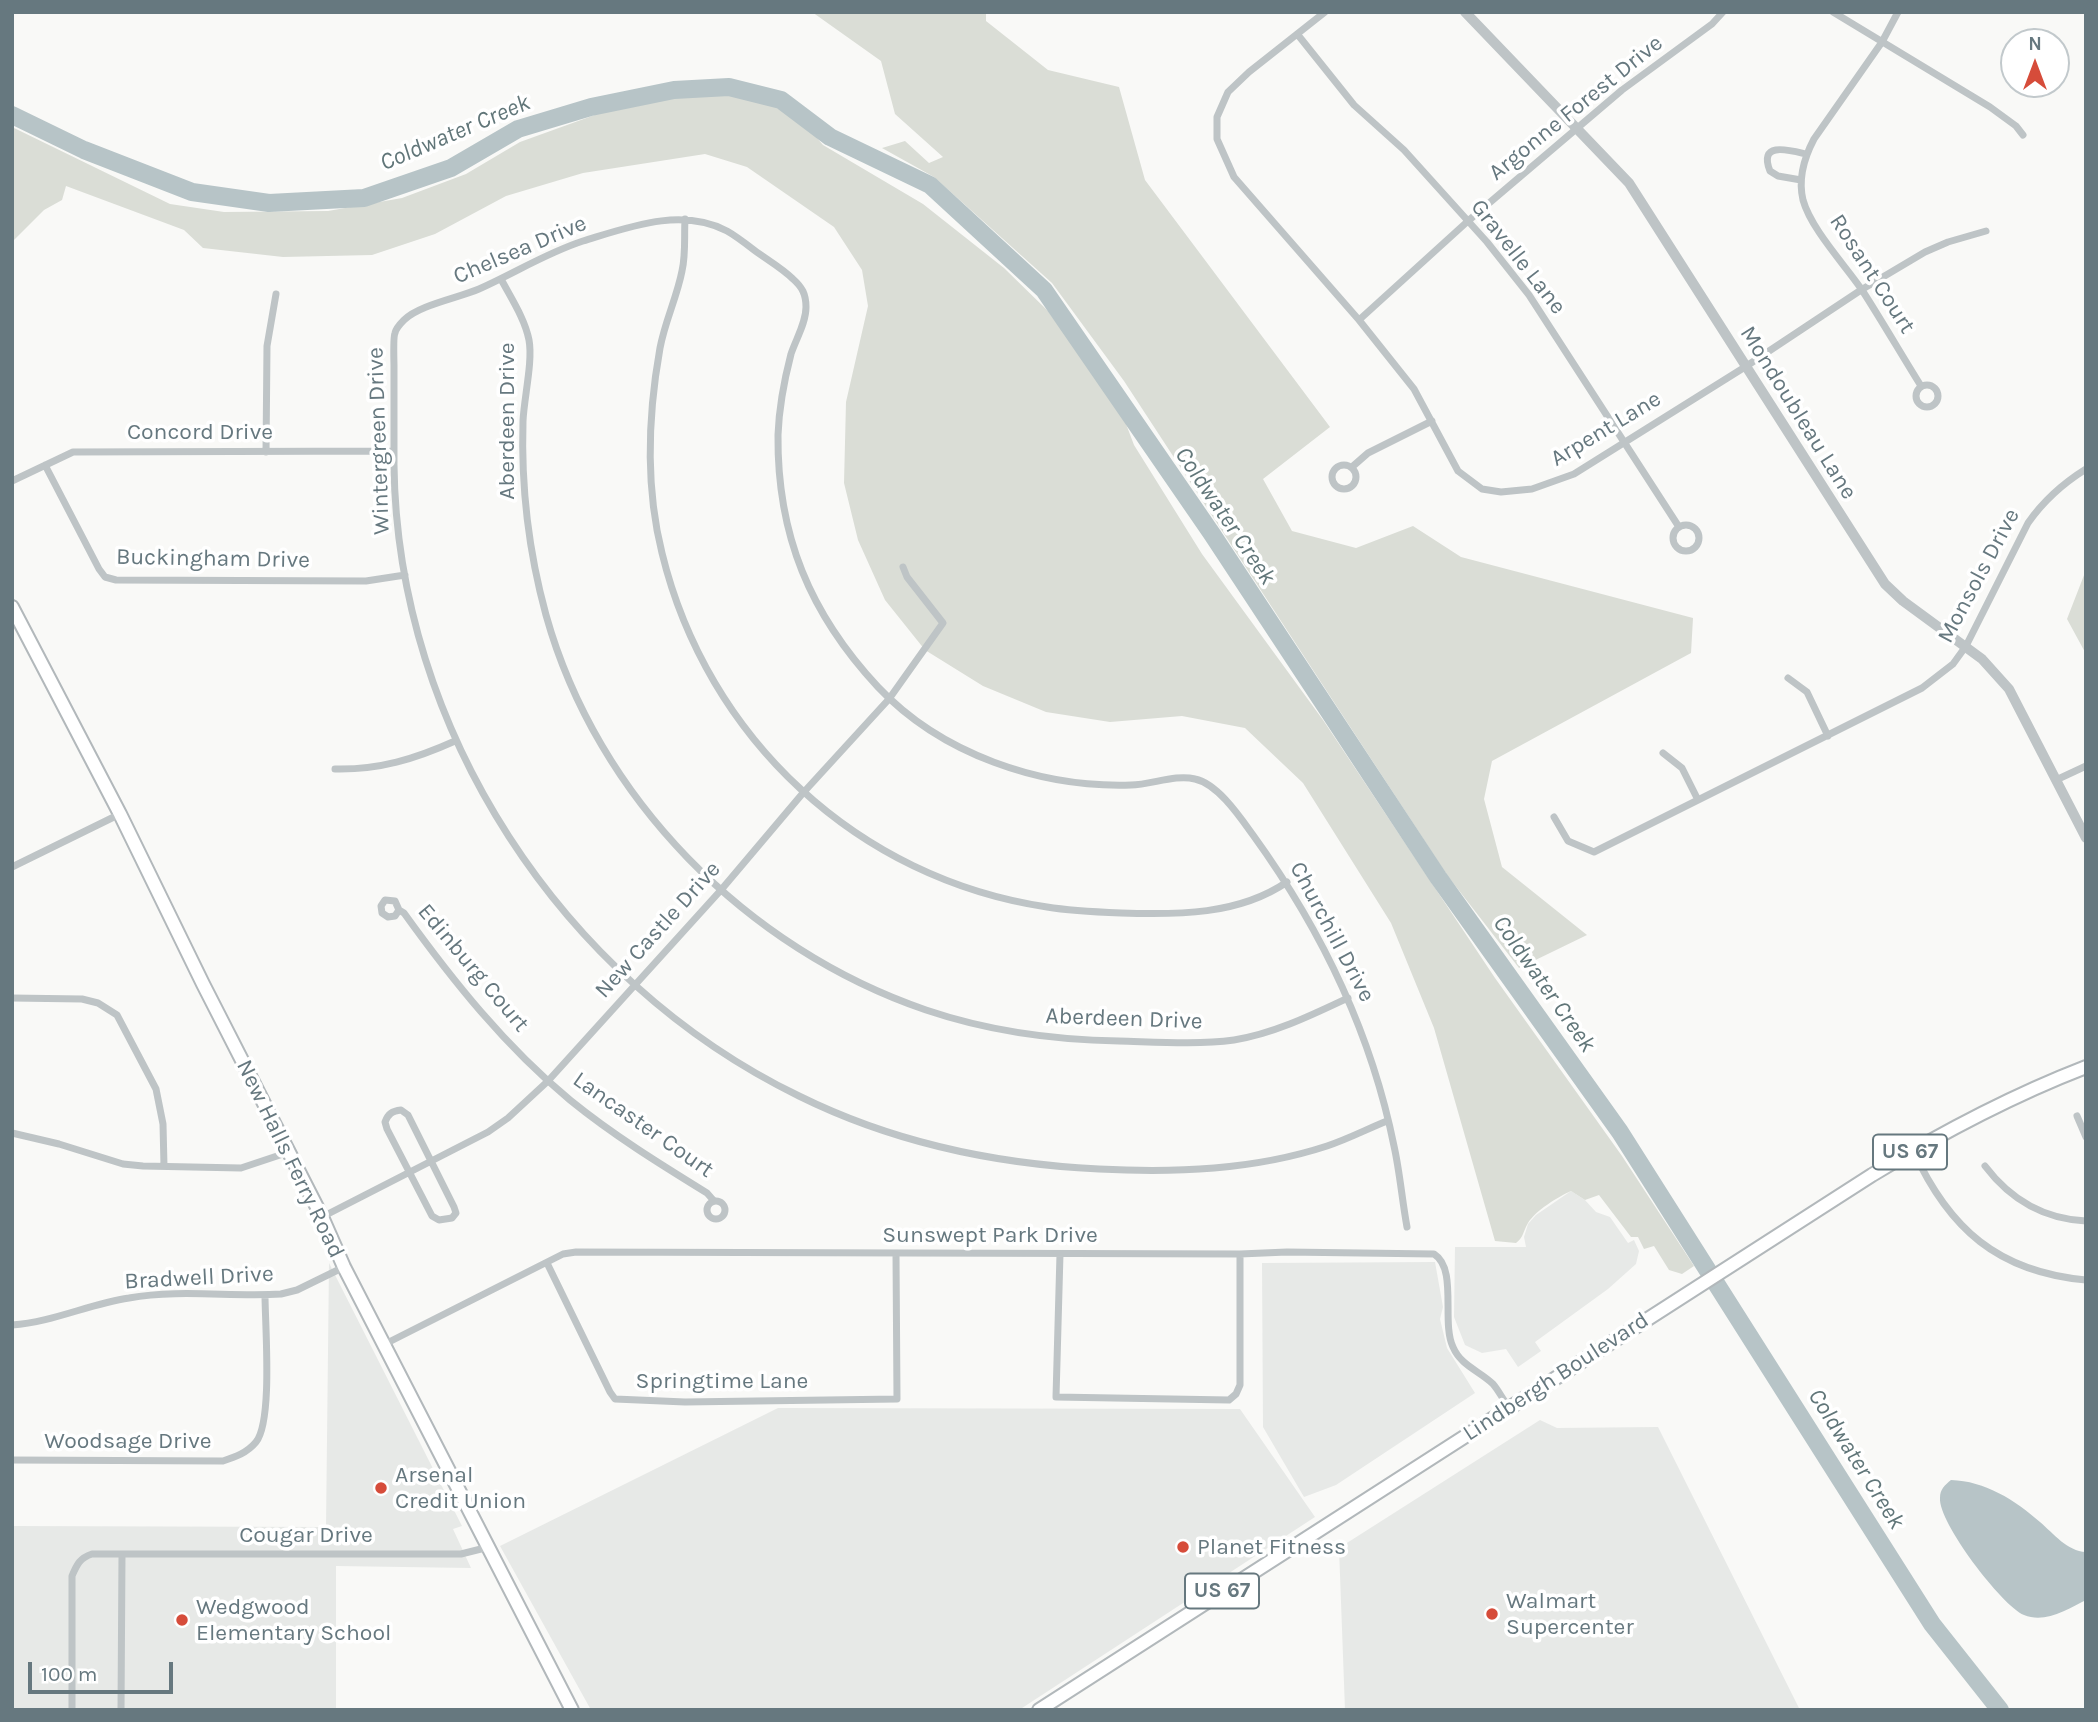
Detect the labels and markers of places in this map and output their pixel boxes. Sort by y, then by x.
place label: Arsenal Credit Union [395,1461,526,1515]
marker: Arsenal Credit Union [373,1480,389,1496]
place label: Planet Fitness [1197,1533,1346,1561]
marker: Planet Fitness [1175,1539,1191,1555]
place label: Walmart Supercenter [1506,1587,1634,1641]
place label: Wedgwood Elementary School [196,1593,391,1647]
marker: Walmart Supercenter [1484,1606,1500,1622]
marker: Wedgwood Elementary School [174,1612,190,1628]

